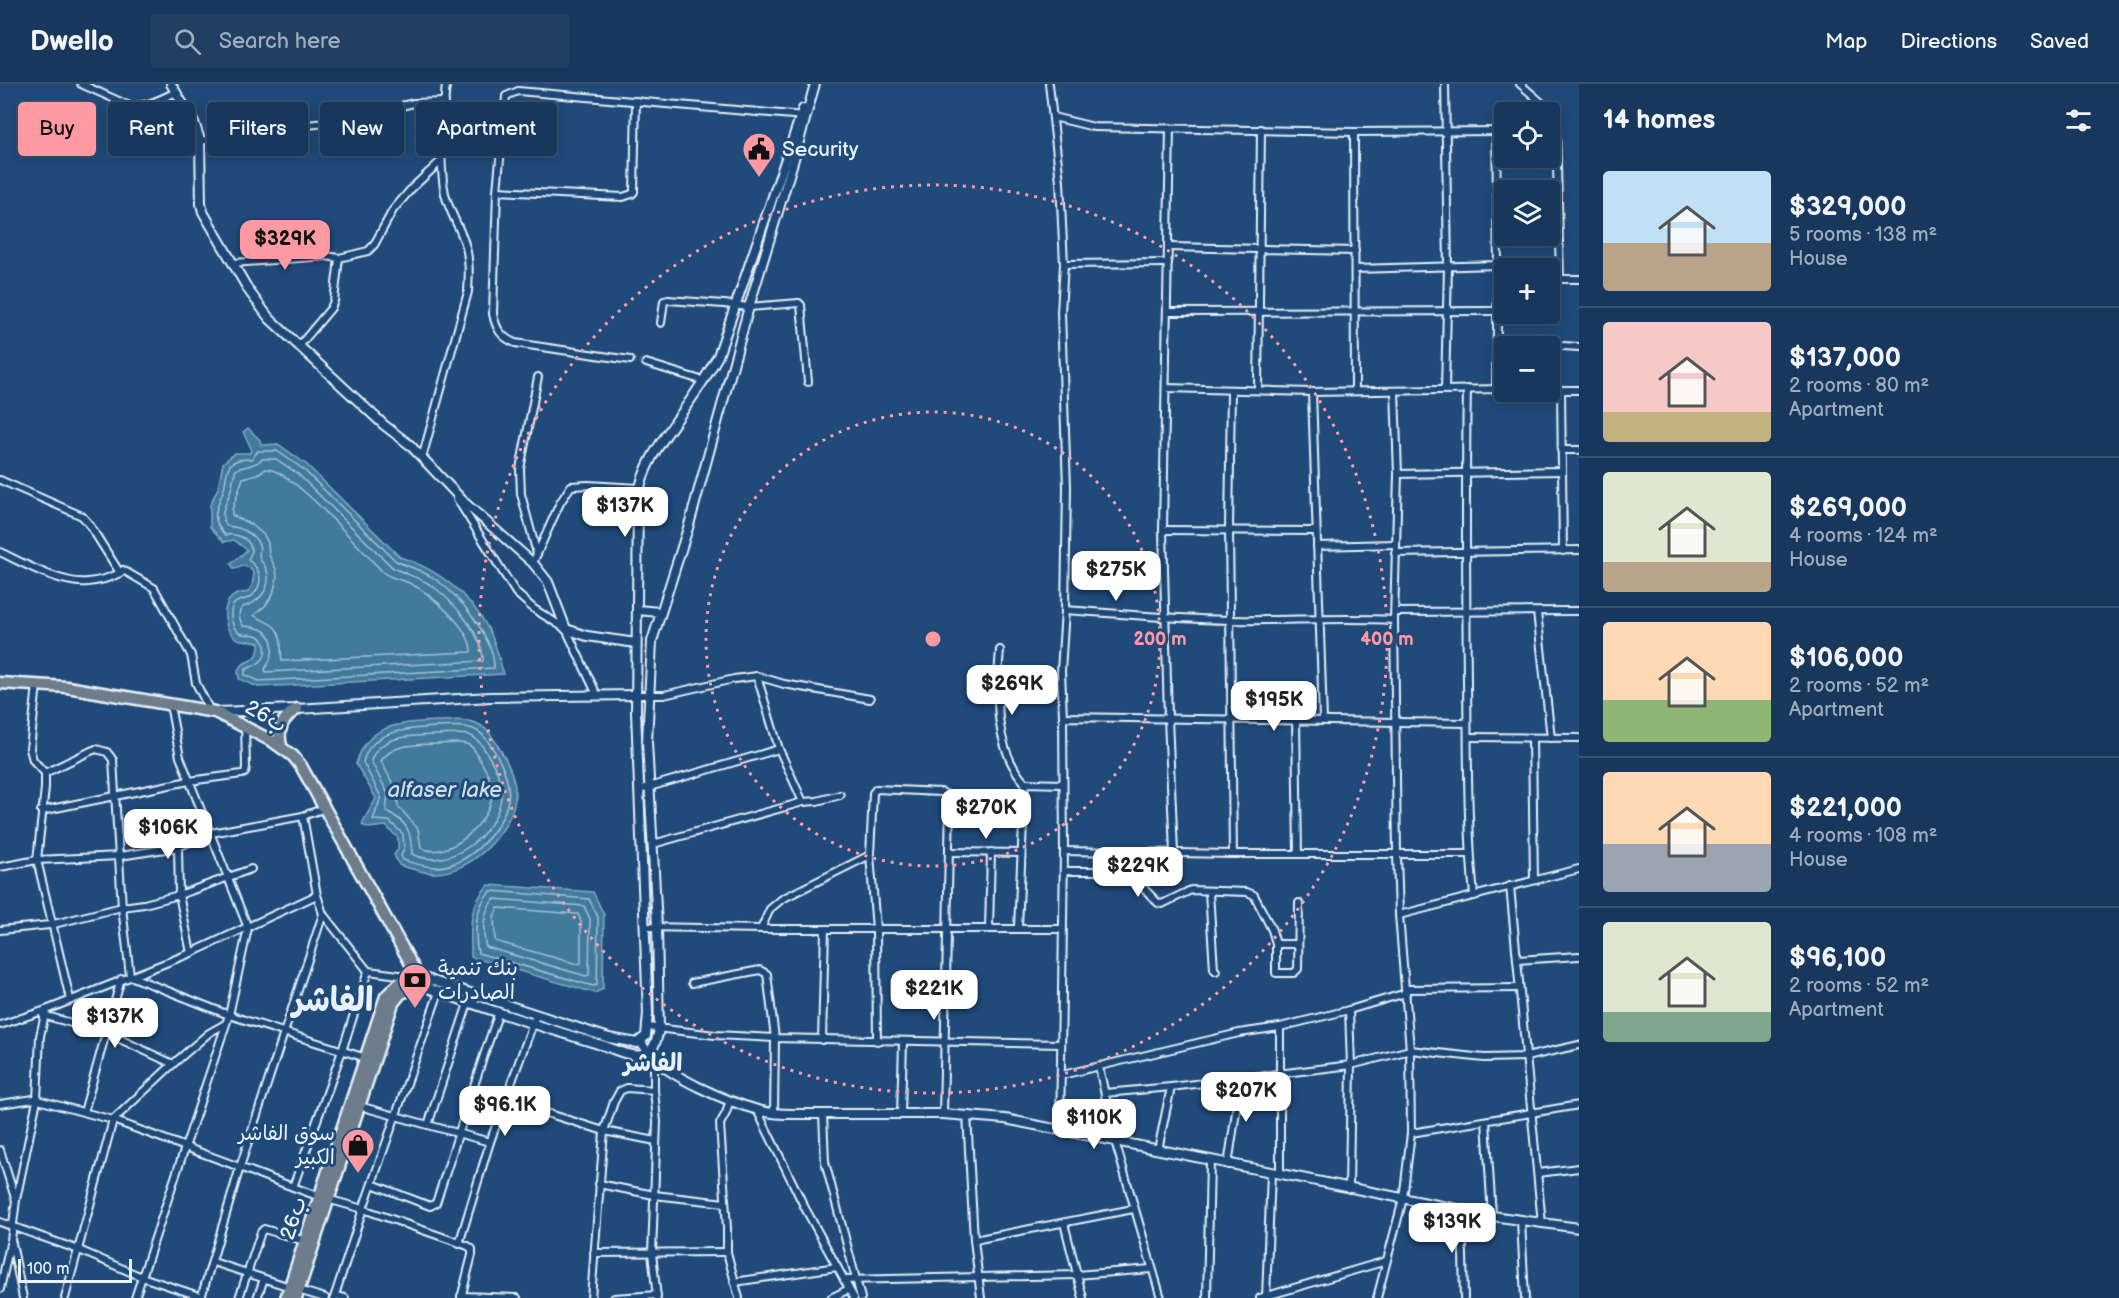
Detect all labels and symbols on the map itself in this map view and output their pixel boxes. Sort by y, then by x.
public building icon: Security [741,131,777,178]
place label: Security [782,137,859,162]
pin: $329K [243,220,327,271]
pin: $137K [583,487,667,538]
pin: $275K [1074,551,1158,602]
centre of rings [923,629,943,649]
text: 200 m [1133,629,1187,650]
text: 400 m [1360,629,1414,650]
pin: $269K [970,665,1054,716]
pin: $195K [1232,681,1316,732]
street label: 26ب [241,695,291,738]
water label: alfaser lake [388,777,502,804]
pin: $270K [944,789,1028,840]
pin: $106K [126,809,210,860]
pin: $229K [1096,847,1180,898]
place label: بنك تنمية الصادرات [438,956,518,1005]
bank icon: بنك تنمية الصادرات [397,962,433,1009]
pin: $221K [892,970,976,1021]
district label: الفاشر [290,981,373,1021]
pin: $137K [73,998,157,1049]
district label: الفاشر [622,1049,682,1078]
pin: $207K [1204,1072,1288,1123]
pin: $96.1K [456,1086,554,1137]
pin: $110K [1052,1099,1136,1150]
place label: سوق الفاشر الكبير [237,1121,335,1170]
shop icon: سوق الفاشر الكبير [340,1127,376,1174]
street label: 26ب [275,1194,312,1243]
pin: $139K [1410,1203,1494,1254]
scale bar [18,1256,132,1284]

